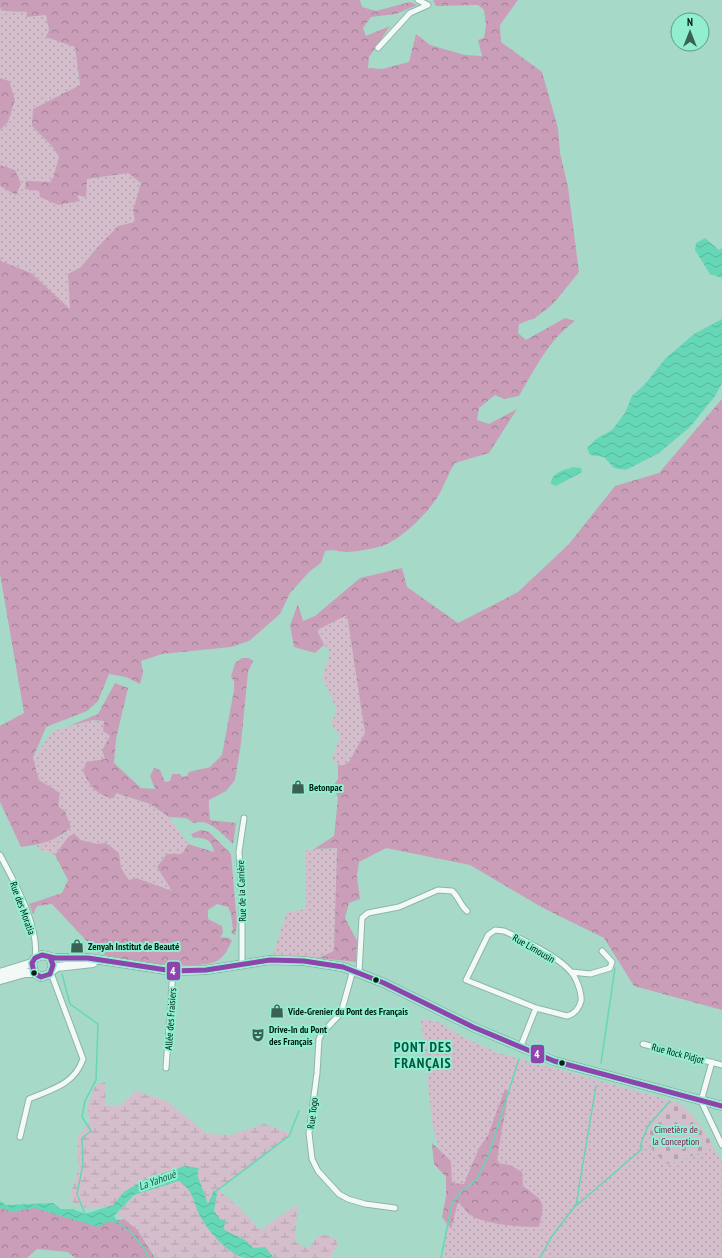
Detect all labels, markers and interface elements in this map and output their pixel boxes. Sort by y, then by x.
north arrow [670,12,710,52]
text: N [687,15,693,29]
shop icon: Betonpac [290,779,306,795]
place label: Betonpac [309,781,343,794]
street label: Rue de la Carrière [234,860,249,922]
street label: Rue des Moratia [7,880,38,937]
street label: Rue Limousin [510,931,557,966]
shop icon: Zenyah Institut de Beauté [69,938,85,954]
place label: Zenyah Institut de Beauté [88,940,179,953]
line badge: 4 [166,961,181,981]
text: 4 [170,964,176,978]
unlabelled marker [29,968,39,978]
unlabelled marker [371,975,381,985]
street label: Allée des Fraisiers [162,987,179,1051]
shop icon: Vide-Grenier du Pont des Français [269,1003,285,1019]
place label: Vide-Grenier du Pont des Français [287,1005,408,1018]
place label: Drive-In du Pont des Français [269,1023,327,1048]
theatre icon: Drive-In du Pont des Français [250,1027,266,1043]
district label: PONT DES FRANÇAIS [394,1038,452,1072]
street label: Rue Rock Pidjot [650,1040,706,1067]
line badge: 4 [530,1044,545,1064]
text: 4 [534,1047,540,1061]
unlabelled marker [557,1058,567,1068]
street label: Rue Togo [304,1097,321,1130]
park label: Cimetière de la Conception [653,1123,699,1148]
water label: La Yahoué [136,1166,179,1193]

